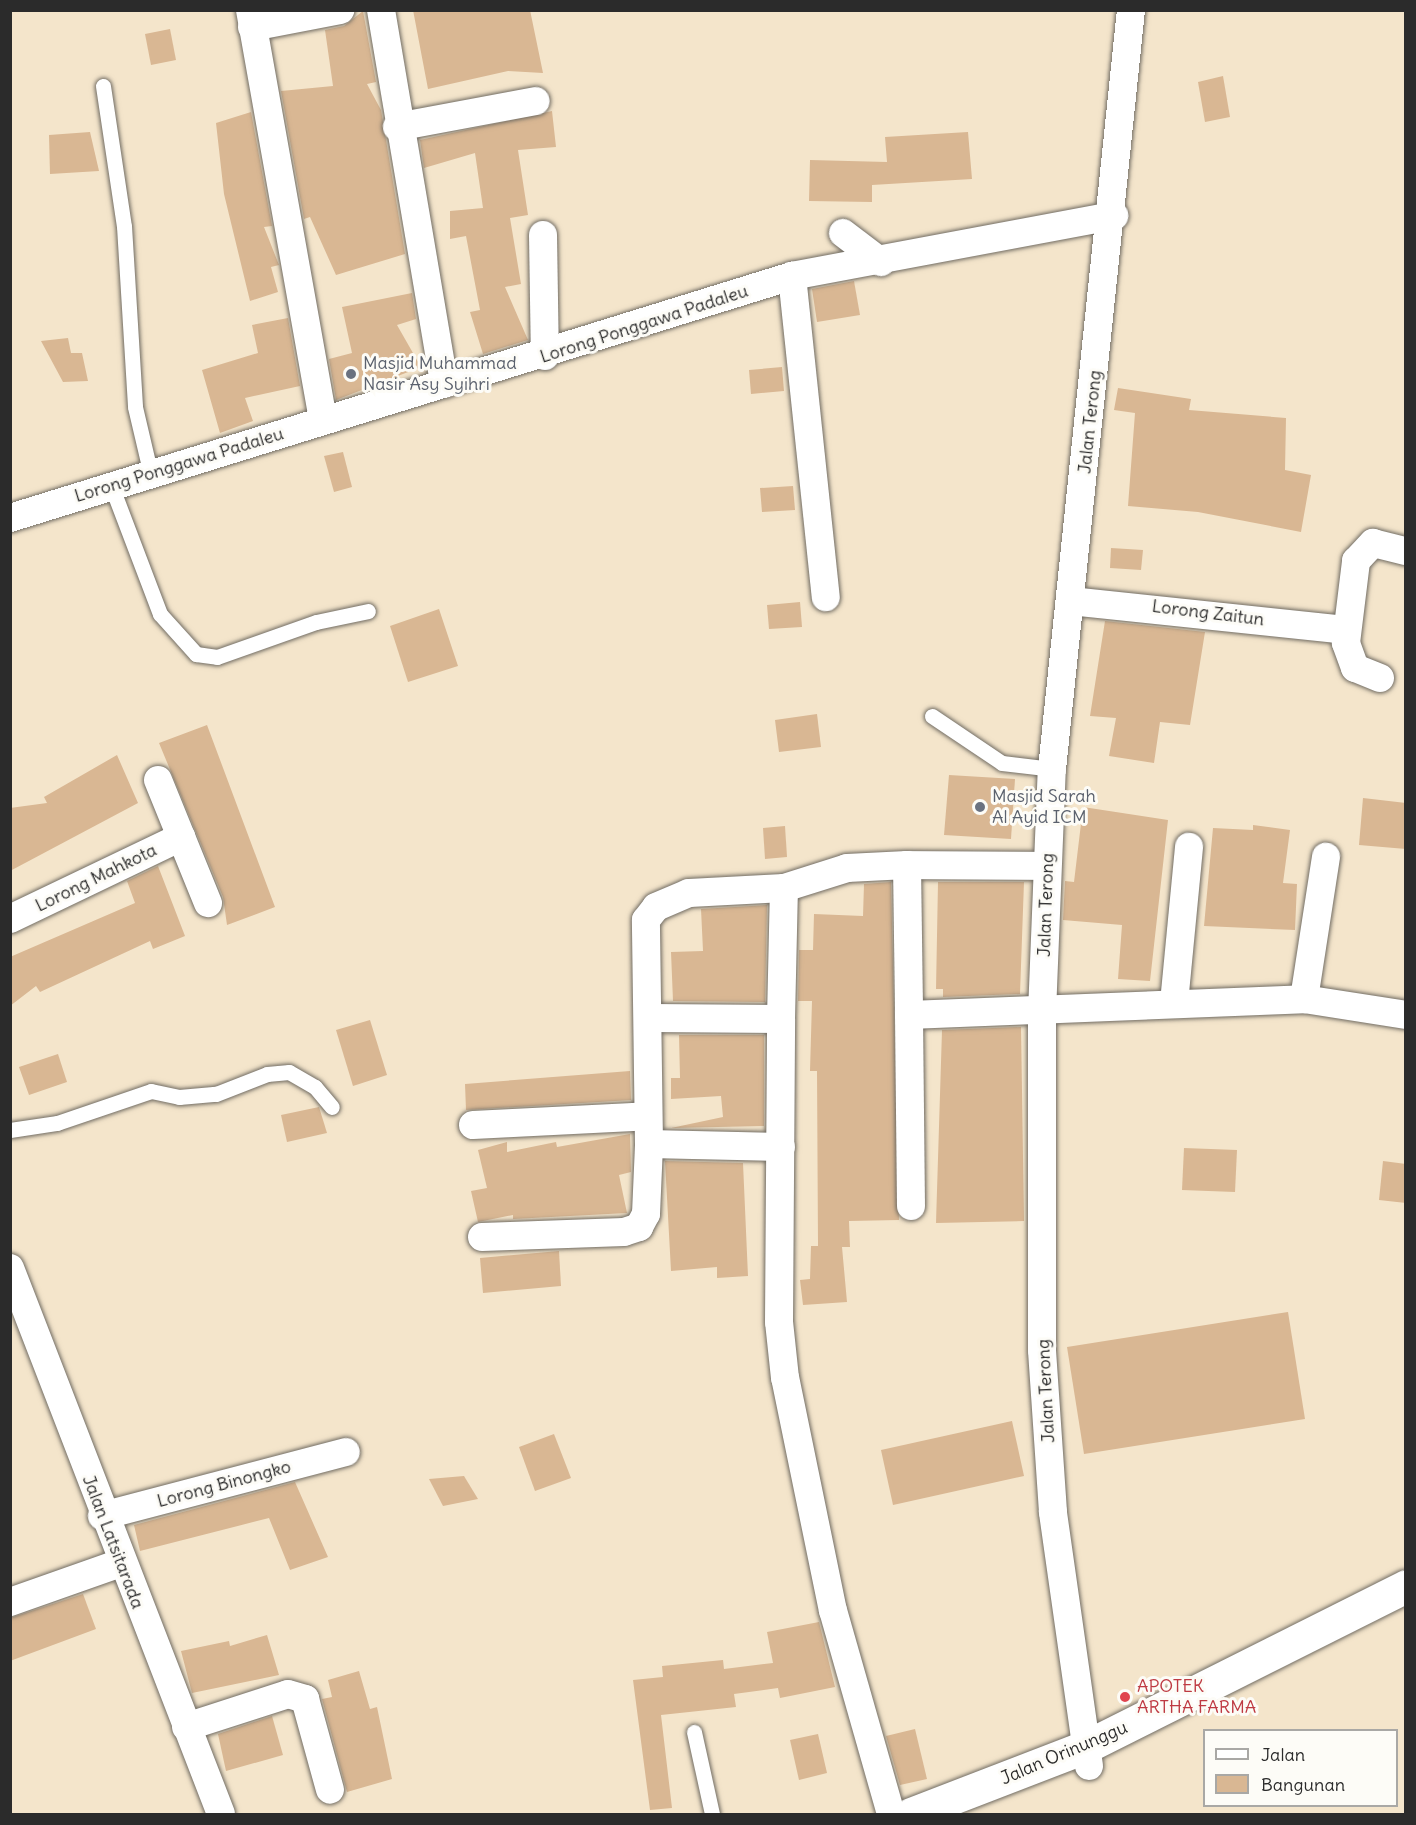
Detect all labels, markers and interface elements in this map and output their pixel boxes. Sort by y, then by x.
street label: Lorong Ponggawa Padaleu [537,280,751,368]
place label: Masjid Muhammad Nasir Asy Syihri [363,353,517,395]
marker: Masjid Muhammad Nasir Asy Syihri [344,367,358,381]
street label: Jalan Terong [1074,369,1106,475]
street label: Lorong Ponggawa Padaleu [72,423,286,507]
street label: Lorong Zaitun [1151,595,1265,631]
place label: Masjid Sarah Al Ayid ICM [992,786,1096,828]
marker: Masjid Sarah Al Ayid ICM [973,800,987,814]
street label: Lorong Mahkota [32,839,160,917]
street label: Jalan Terong [1033,853,1059,957]
street label: Jalan Terong [1032,1338,1060,1444]
street label: Lorong Binongko [155,1456,293,1512]
street label: Jalan Latsitarada [78,1472,148,1612]
place label: APOTEK ARTHA FARMA [1137,1676,1256,1718]
marker: APOTEK ARTHA FARMA [1118,1690,1132,1704]
street label: Jalan Orinunggu [997,1717,1131,1789]
legend [1203,1729,1398,1807]
text: Jalan [1261,1743,1305,1766]
text: Bangunan [1261,1773,1345,1796]

